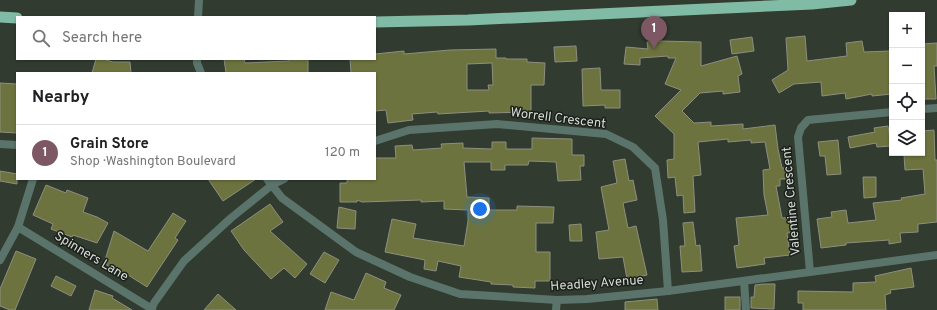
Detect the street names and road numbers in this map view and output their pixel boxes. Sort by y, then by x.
street label: Worrell Crescent [509,105,607,133]
street label: Valentine Crescent [779,146,805,256]
street label: Spinners Lane [51,229,131,285]
street label: Headley Avenue [550,273,644,295]

